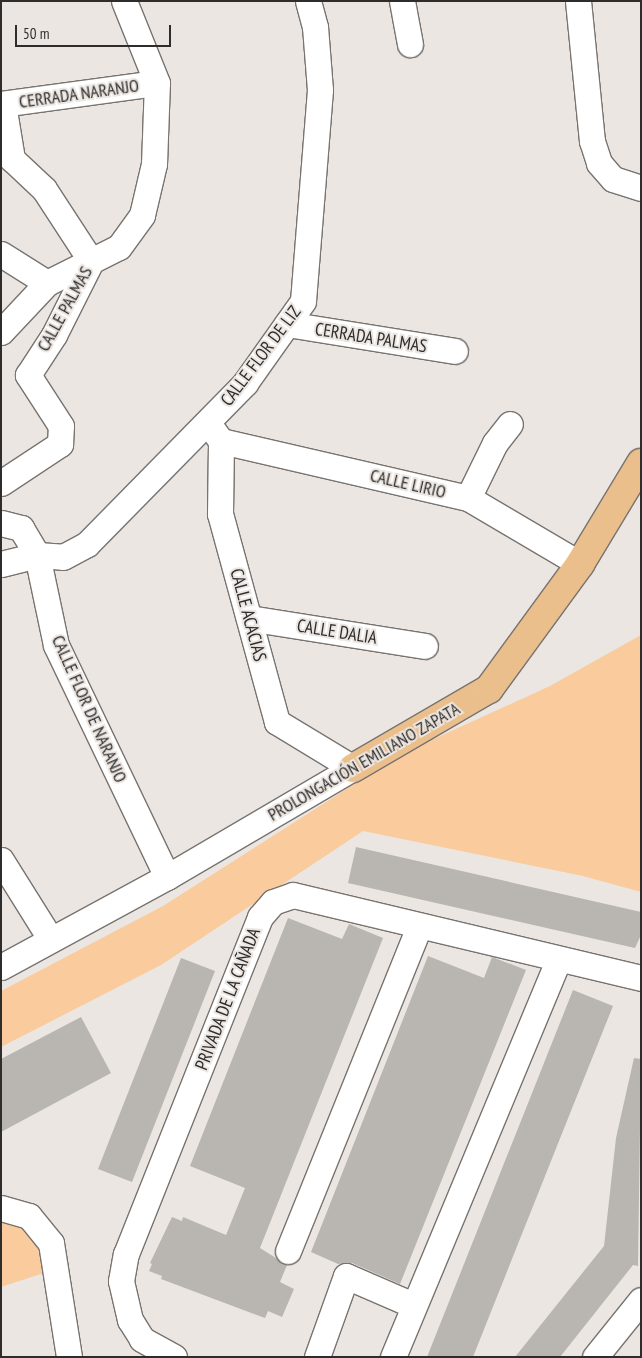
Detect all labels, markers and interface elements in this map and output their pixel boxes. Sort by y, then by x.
scale bar [18,15,174,47]
text: 50 m [23,24,49,43]
street label: CERRADA NARANJO [17,75,141,113]
street label: CALLE PALMAS [33,263,97,355]
street label: CALLE FLOR DE LIZ [216,302,306,410]
street label: CERRADA PALMAS [313,318,429,358]
street label: CALLE LIRIO [368,465,448,503]
street label: CALLE ACACIAS [225,566,271,664]
street label: CALLE DALIA [296,615,378,649]
street label: CALLE FLOR DE NARANJO [47,632,131,786]
street label: PROLONGACIÓN EMILIANO ZAPATA [264,698,464,826]
street label: PRIVADA DE LA CAÑADA [191,924,265,1074]

